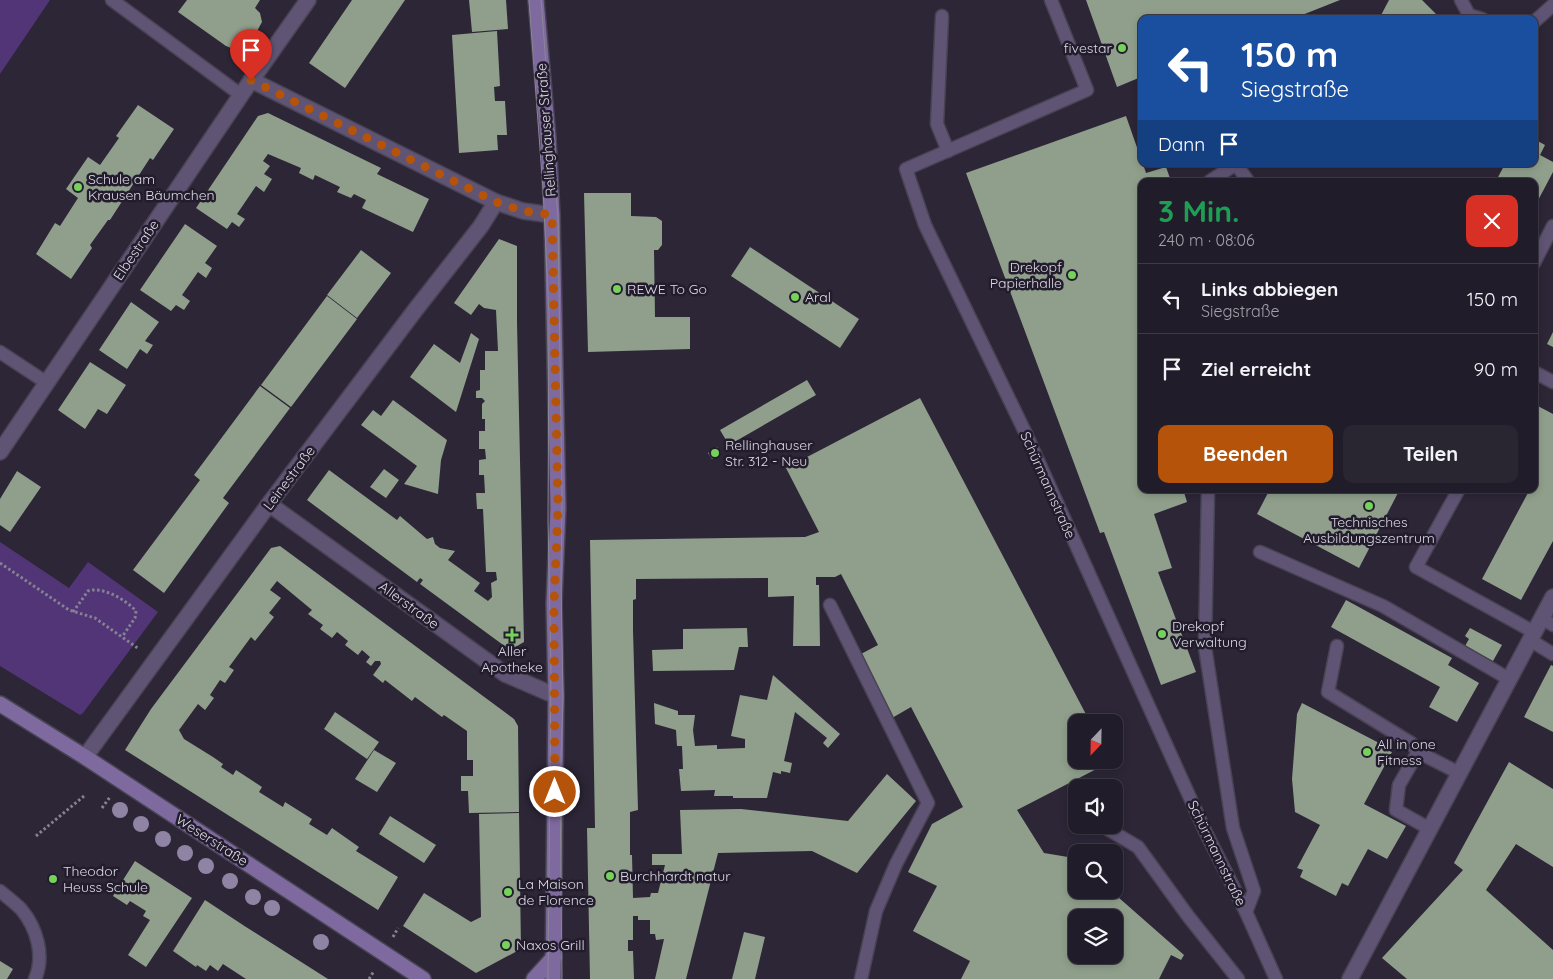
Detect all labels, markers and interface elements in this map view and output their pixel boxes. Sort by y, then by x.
pin [230,29,272,80]
text: 150 m [1241,32,1338,76]
icon: left [1158,35,1223,100]
icon: arrive [237,36,265,64]
place label: fivestar [1064,39,1113,57]
marker: fivestar [1116,42,1128,54]
street label: Rellinghauser Straße [532,62,560,198]
text: Siegstraße [1241,75,1349,103]
icon: arrive [1215,130,1243,158]
text: Dann [1158,132,1205,156]
place label: Schule am Krausen Bäumchen [88,170,215,204]
marker: Schule am Krausen Bäumchen [72,181,84,193]
text: 3 Min. [1158,192,1240,230]
button: close [1466,195,1518,247]
street label: Elbestraße [109,216,163,284]
text: 240 m · 08:06 [1158,230,1255,250]
place label: Drekopf Papierhalle [990,258,1062,292]
marker: Drekopf Papierhalle [1066,269,1078,281]
text: Links abbiegen [1201,277,1338,301]
place label: REWE To Go [627,280,707,298]
marker: REWE To Go [611,283,623,295]
icon: left [1158,285,1186,313]
text: 150 m [1467,287,1518,311]
place label: Aral [805,288,831,306]
marker: Aral [789,291,801,303]
text: Siegstraße [1201,301,1280,321]
icon: arrive [1158,355,1186,383]
text: Ziel erreicht [1201,357,1311,381]
text: 90 m [1474,357,1518,381]
button: Beenden [1158,425,1333,483]
button: Teilen [1343,425,1518,483]
street label: Schürmannstraße [1016,429,1080,541]
place label: Rellinghauser Str. 312 - Neu [725,436,813,470]
street label: Leinestraße [259,442,319,514]
marker: Rellinghauser Str. 312 - Neu [709,447,721,459]
marker: Technisches Ausbildungszentrum [1363,500,1375,512]
place label: Technisches Ausbildungszentrum [1303,513,1435,547]
street label: Allerstraße [375,577,443,633]
place label: Drekopf Verwaltung [1172,617,1247,651]
marker: Drekopf Verwaltung [1156,628,1168,640]
marker: Aller Apotheke [506,629,518,641]
place label: Aller Apotheke [481,642,543,676]
north arrow [1068,714,1122,769]
map controls [1068,714,1123,964]
place label: All in one Fitness [1377,735,1436,769]
marker: All in one Fitness [1361,746,1373,758]
position arrow [528,765,580,817]
button: sound [1068,779,1123,834]
street label: Schürmannstraße [1184,797,1250,909]
street label: Weserstraße [172,810,252,870]
button: search [1068,844,1123,899]
place label: Theodor Heuss Schule [63,862,148,896]
place label: Burchhardt natur [620,867,731,885]
marker: Burchhardt natur [604,870,616,882]
marker: Theodor Heuss Schule [47,873,59,885]
place label: La Maison de Florence [518,875,594,909]
marker: La Maison de Florence [502,886,514,898]
button: layers [1068,909,1123,964]
place label: Naxos Grill [516,936,585,954]
marker: Naxos Grill [500,939,512,951]

